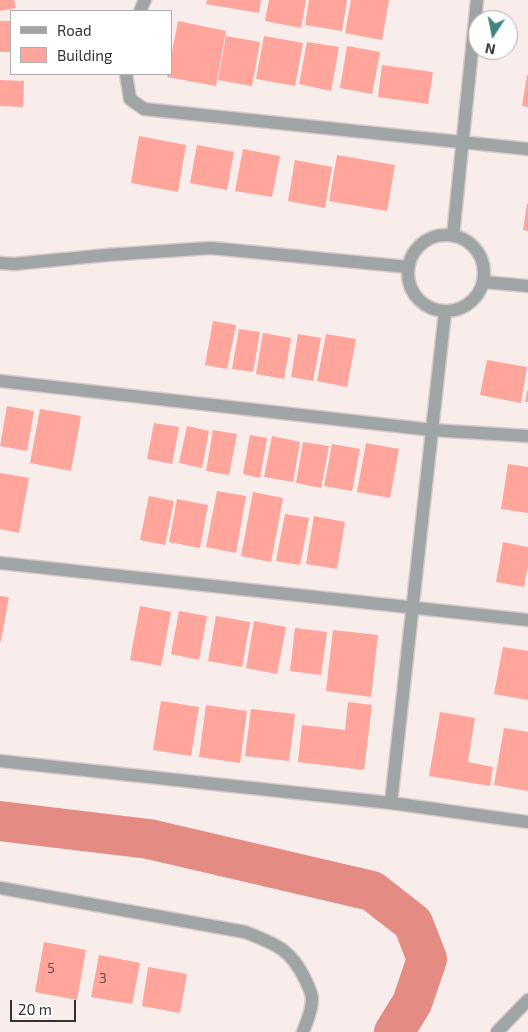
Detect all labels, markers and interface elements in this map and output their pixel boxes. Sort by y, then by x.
legend [10,10,172,75]
north arrow [468,10,518,60]
text: Road [57,21,92,39]
text: N [484,40,497,59]
text: Building [57,46,112,64]
house number: 5 [47,960,55,976]
house number: 3 [99,970,107,986]
scale bar [12,990,79,1022]
text: 20 m [18,1000,52,1018]

